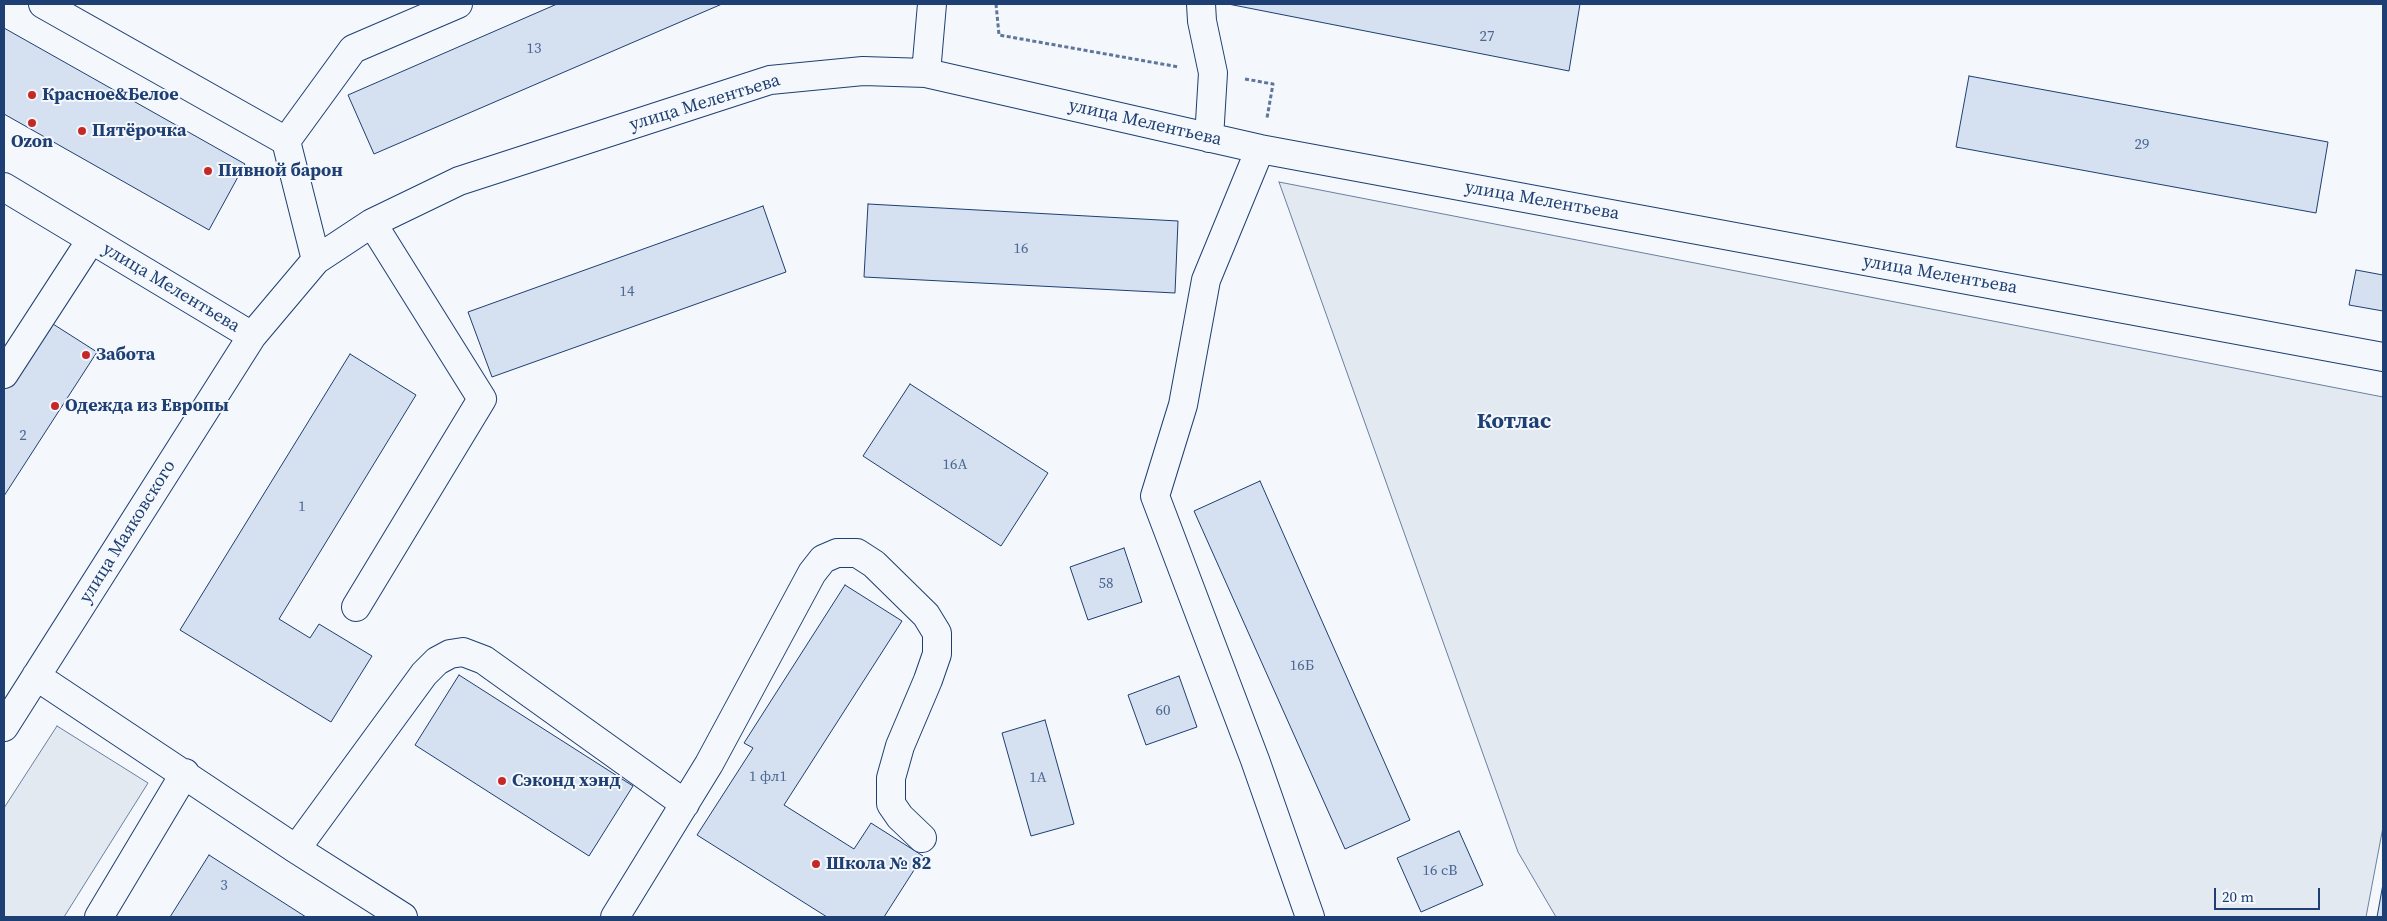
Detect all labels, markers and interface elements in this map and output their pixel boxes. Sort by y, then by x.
house number: 27 [1480,28,1494,46]
house number: 13 [527,40,541,58]
street label: улица Мелентьева [627,70,783,136]
place label: Красное&Белое [42,84,179,106]
marker: Красное&Белое [26,89,38,101]
street label: улица Мелентьева [1066,95,1224,151]
marker: Ozon [26,117,38,129]
place label: Пятёрочка [92,120,187,142]
marker: Пятёрочка [76,125,88,137]
place label: Ozon [11,131,53,153]
house number: 29 [2135,136,2149,154]
place label: Пивной барон [218,160,343,182]
marker: Пивной барон [202,165,214,177]
street label: улица Мелентьева [1463,177,1621,225]
street label: улица Мелентьева [98,238,244,338]
house number: 16 [1014,240,1028,258]
street label: улица Мелентьева [1861,251,2019,299]
house number: 14 [620,283,634,301]
place label: Забота [96,344,155,366]
marker: Забота [80,349,92,361]
place label: Одежда из Европы [65,395,229,417]
marker: Одежда из Европы [49,400,61,412]
district label: Котлас [1477,409,1551,435]
house number: 2 [19,427,27,445]
house number: 16А [943,456,967,474]
street label: улица Маяковского [75,457,181,607]
house number: 1 [298,498,306,516]
house number: 58 [1099,575,1113,593]
house number: 16Б [1290,657,1314,675]
house number: 60 [1156,702,1170,720]
house number: 1 фл1 [749,768,787,786]
house number: 1А [1029,769,1047,787]
place label: Сэконд хэнд [512,770,621,792]
marker: Сэконд хэнд [496,775,508,787]
place label: Школа № 82 [826,853,931,875]
marker: Школа № 82 [810,858,822,870]
house number: 16 сВ [1422,862,1458,880]
house number: 3 [220,877,228,895]
scale bar [2217,878,2323,910]
text: 20 m [2222,886,2254,907]

